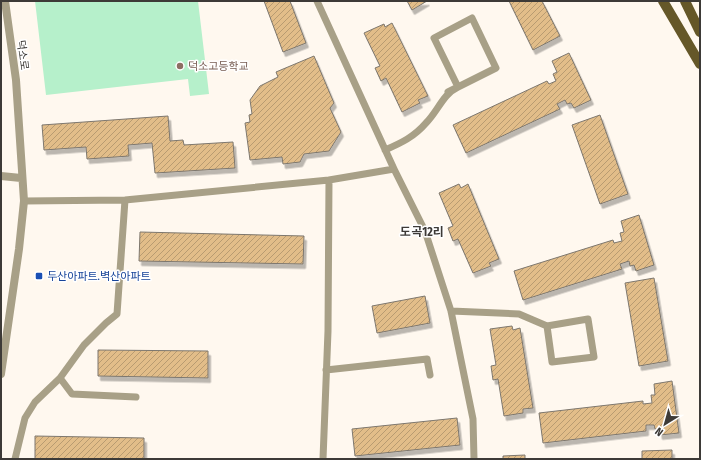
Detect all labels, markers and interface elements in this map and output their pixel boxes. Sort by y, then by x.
street label: 덕소로 [14,39,31,71]
place label: 덕소고등학교 [188,60,249,73]
marker: 덕소고등학교 [175,61,185,71]
district label: 도곡12리 [400,225,444,239]
place label: 두산아파트.벽산아파트 [47,270,151,283]
marker: 두산아파트.벽산아파트 [34,271,44,281]
north arrow [645,404,685,444]
text: N [653,424,666,439]

